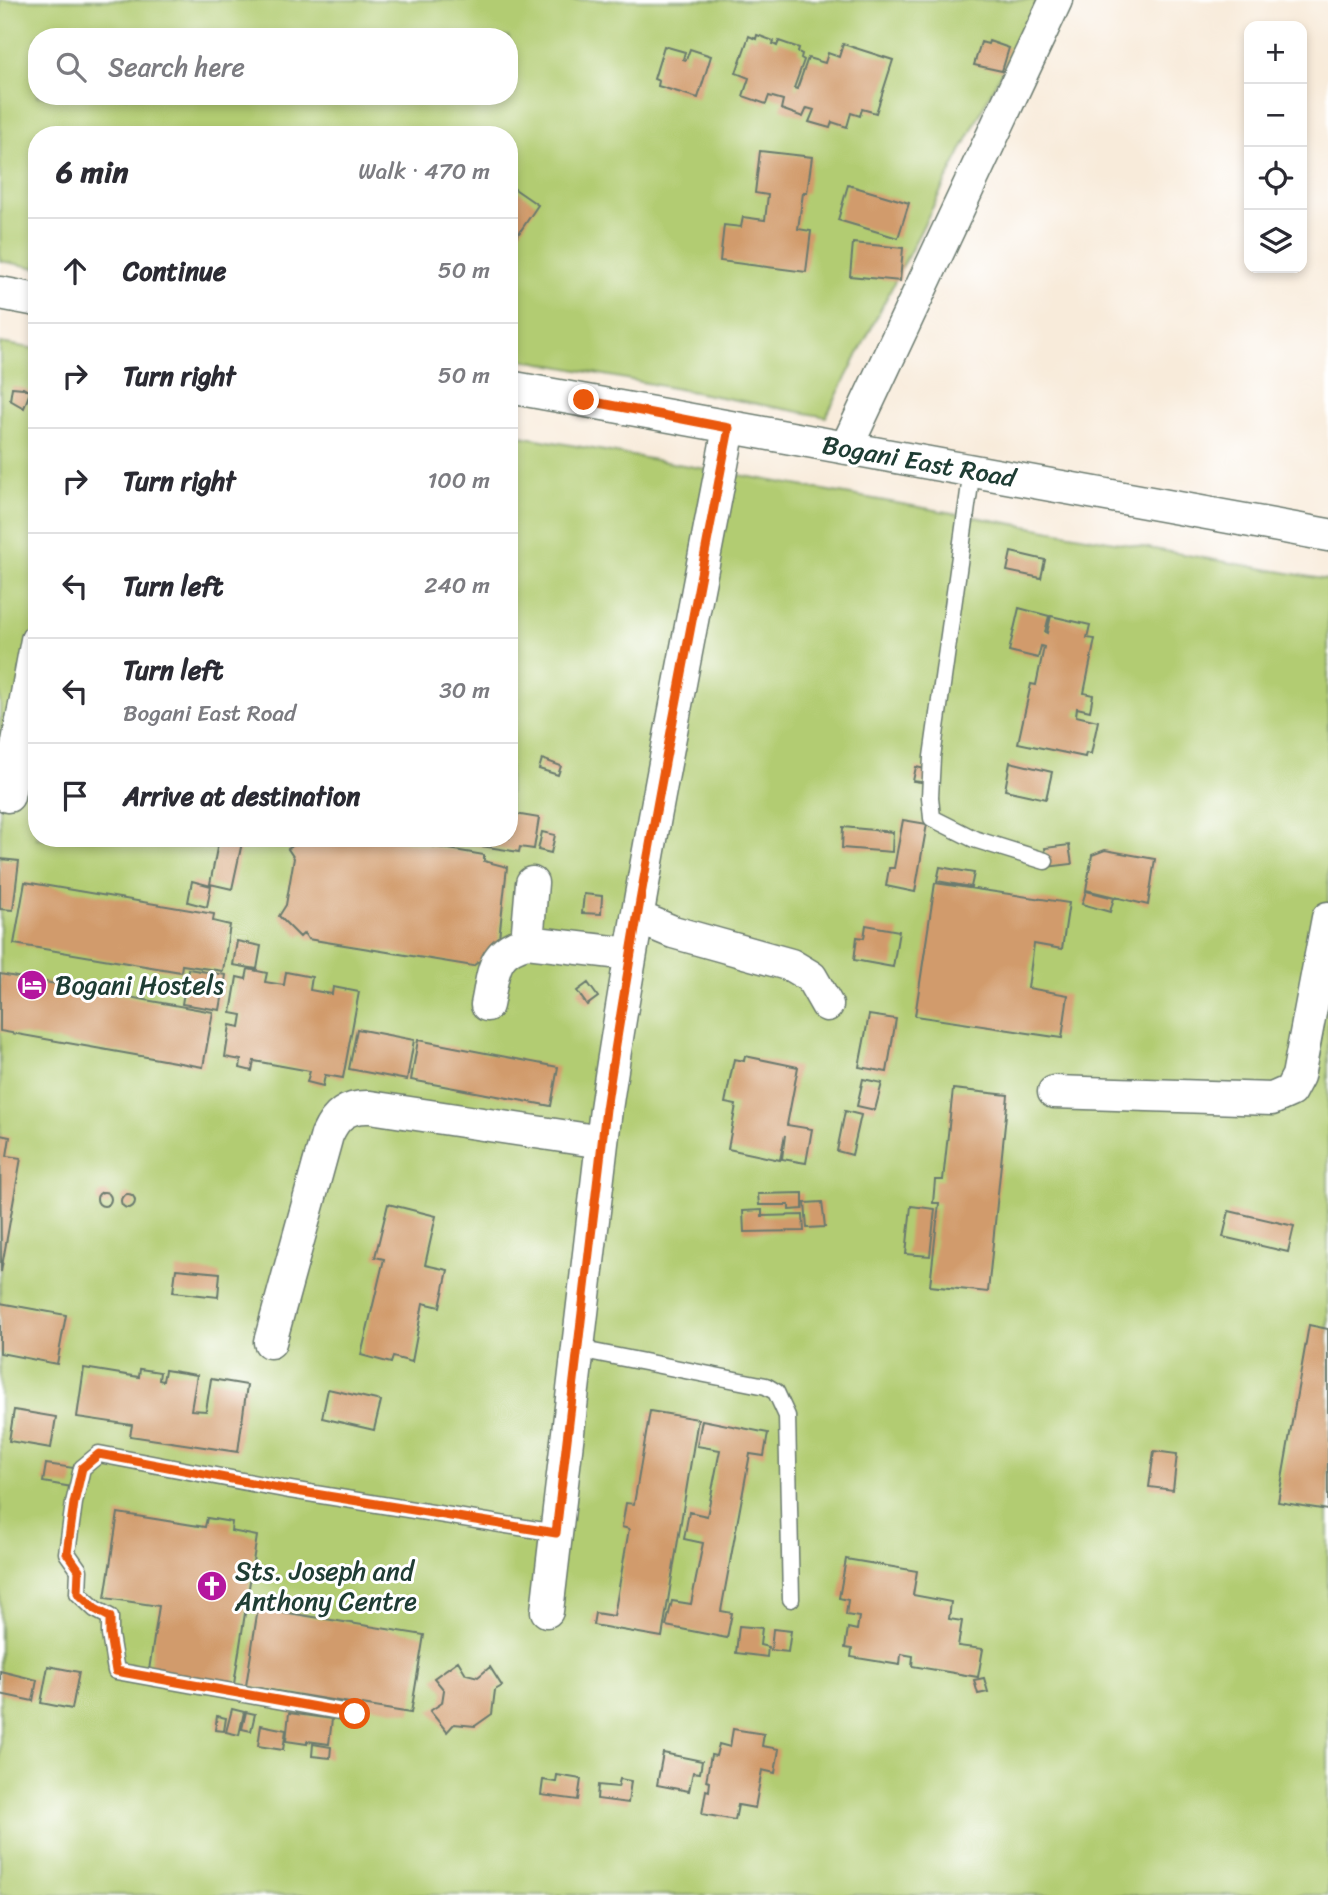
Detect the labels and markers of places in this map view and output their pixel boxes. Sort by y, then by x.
place label: Bogani Hostels [55,962,224,1008]
hotel icon: Bogani Hostels [15,968,49,1002]
place label: Sts. Joseph and Anthony Centre [234,1548,417,1624]
church icon: Sts. Joseph and Anthony Centre [195,1569,229,1603]

